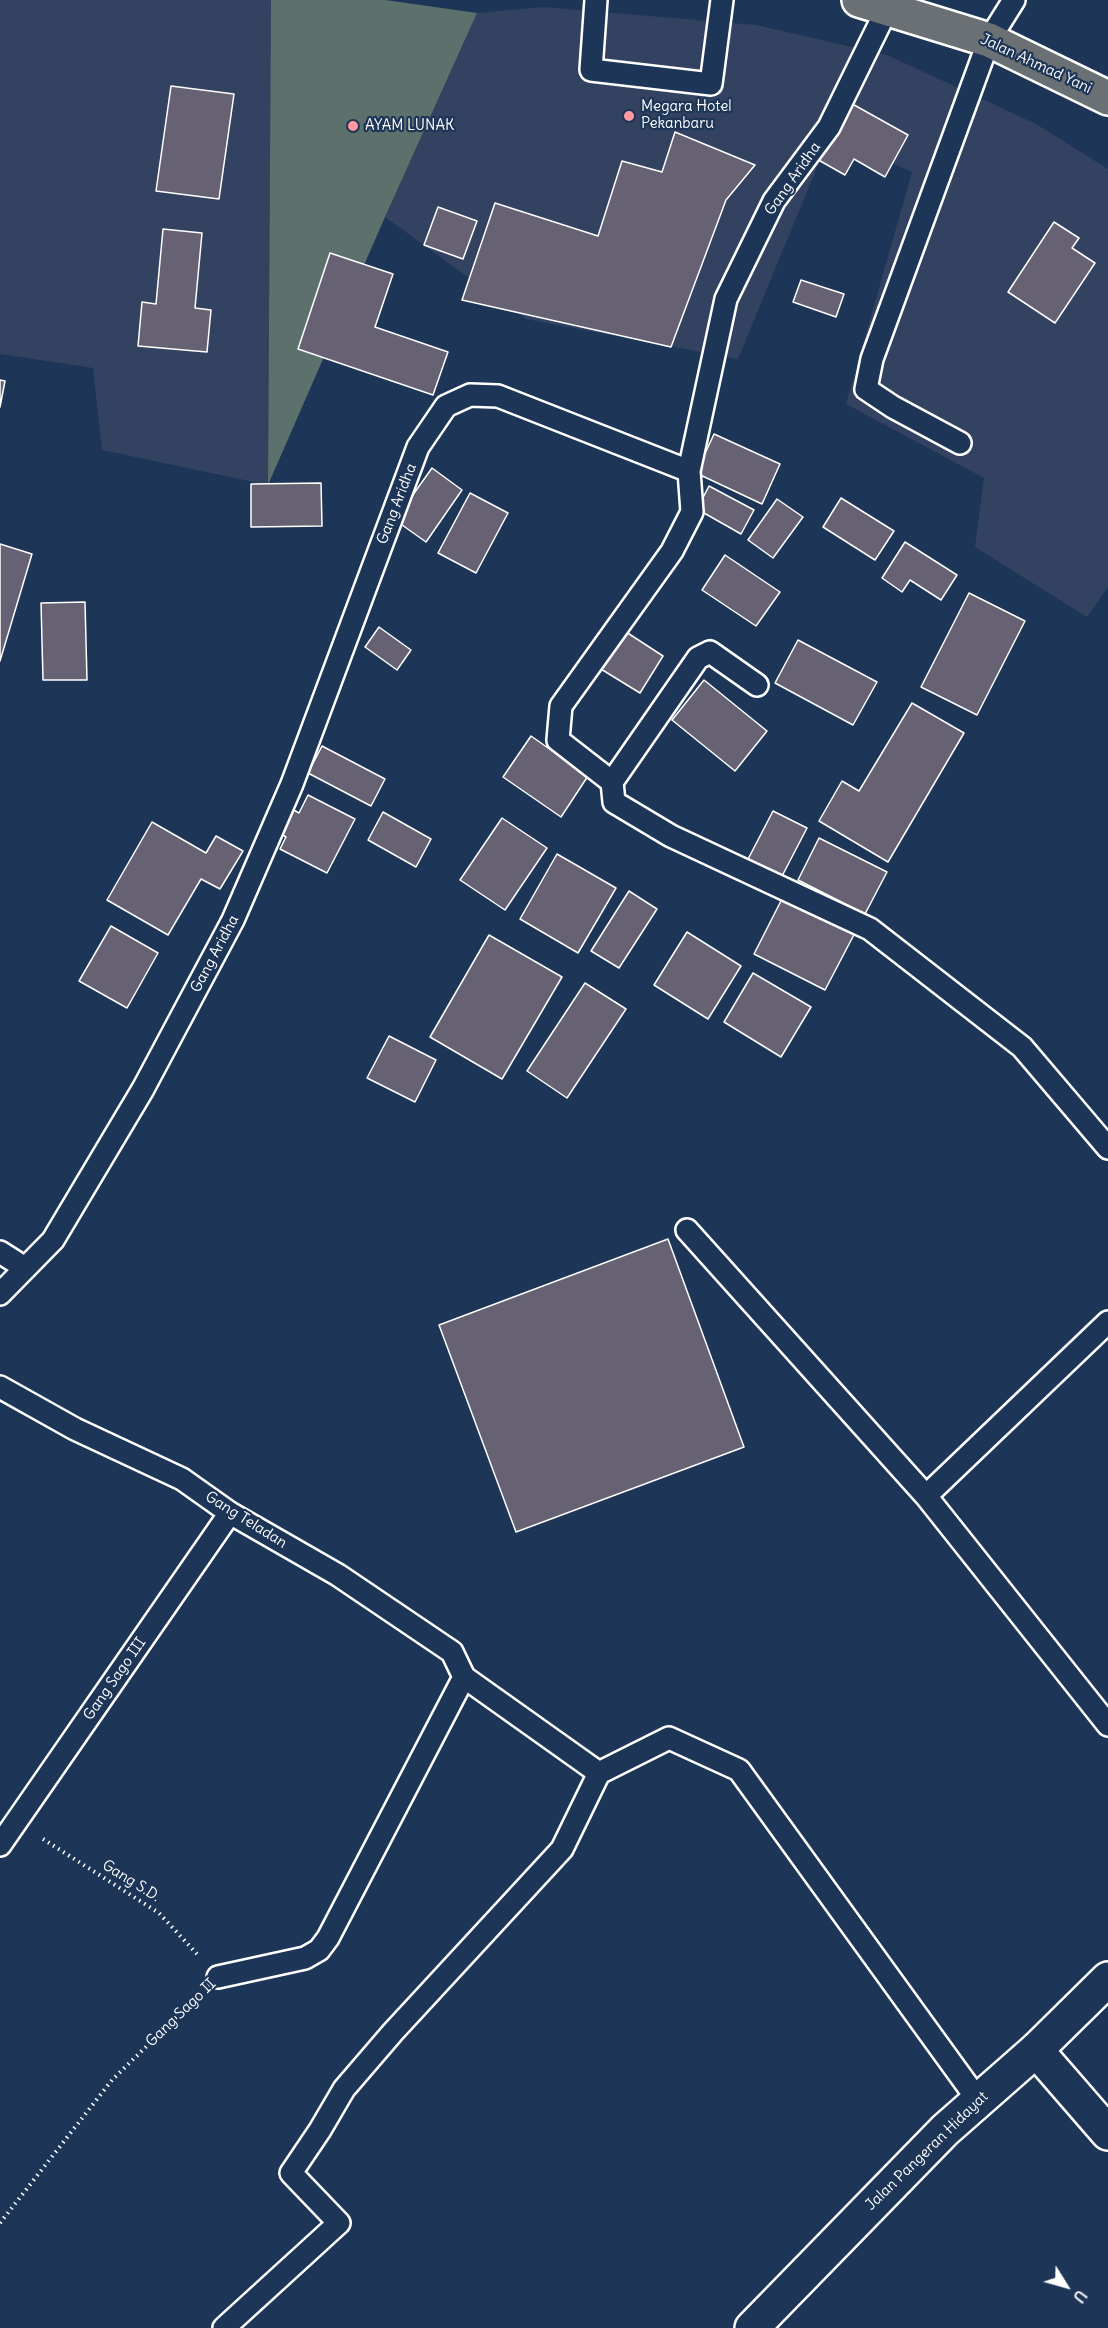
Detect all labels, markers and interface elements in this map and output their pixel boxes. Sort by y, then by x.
street label: Jalan Ahmad Yani [978,30,1094,98]
place label: Megara Hotel Pekanbaru [641,98,732,133]
marker: Megara Hotel Pekanbaru [622,109,636,123]
place label: AYAM LUNAK [365,117,454,135]
marker: AYAM LUNAK [346,119,360,133]
street label: Gang Aridha [761,139,825,219]
street label: Gang Aridha [373,461,421,547]
street label: Gang Aridha [187,912,243,996]
street label: Gang Teladan [202,1488,290,1552]
street label: Gang Sago III [80,1634,150,1724]
street label: Gang S.D. [99,1856,163,1906]
street label: Gang Sago II [142,1975,220,2051]
street label: Jalan Pangeran Hidayat [862,2088,992,2214]
north arrow [1036,2256,1096,2316]
text: U [1069,2286,1092,2307]

